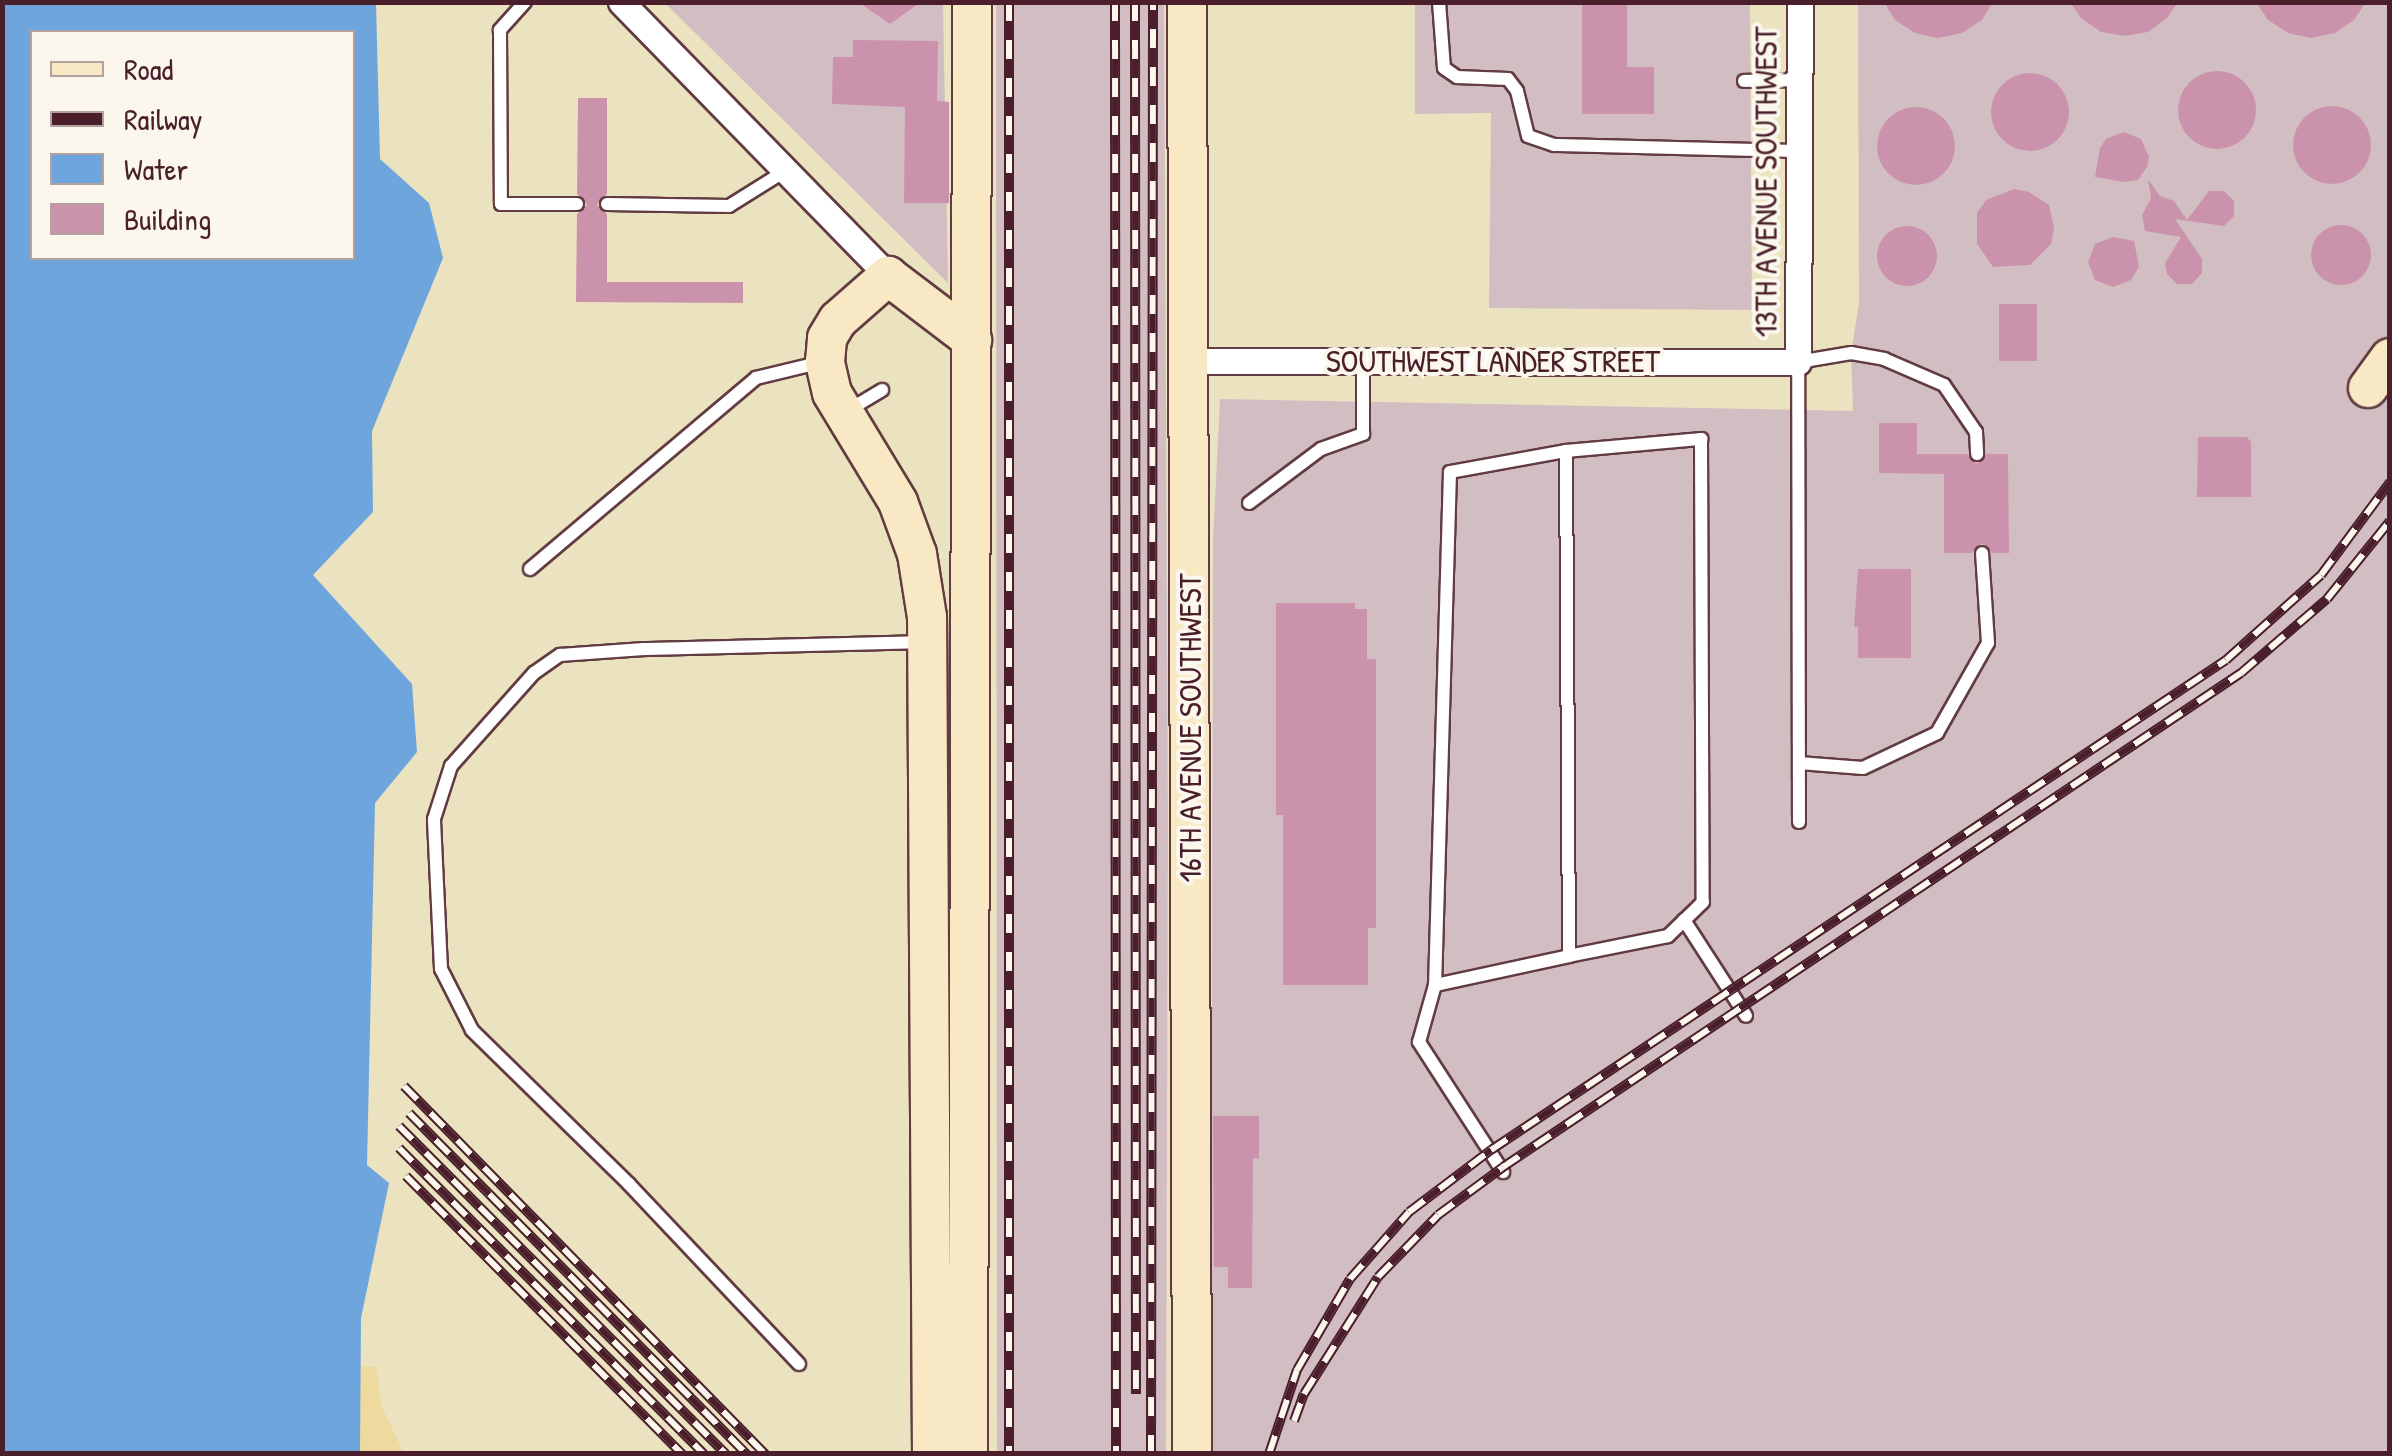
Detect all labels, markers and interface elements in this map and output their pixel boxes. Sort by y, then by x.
street label: 13TH AVENUE SOUTHWEST [1747,27,1785,337]
legend [30,30,355,260]
text: Road [124,49,173,89]
text: Railway [124,99,202,139]
text: Water [124,149,188,189]
text: Building [124,199,211,239]
street label: SOUTHWEST LANDER STREET [1326,342,1660,380]
street label: 16TH AVENUE SOUTHWEST [1171,573,1209,883]

